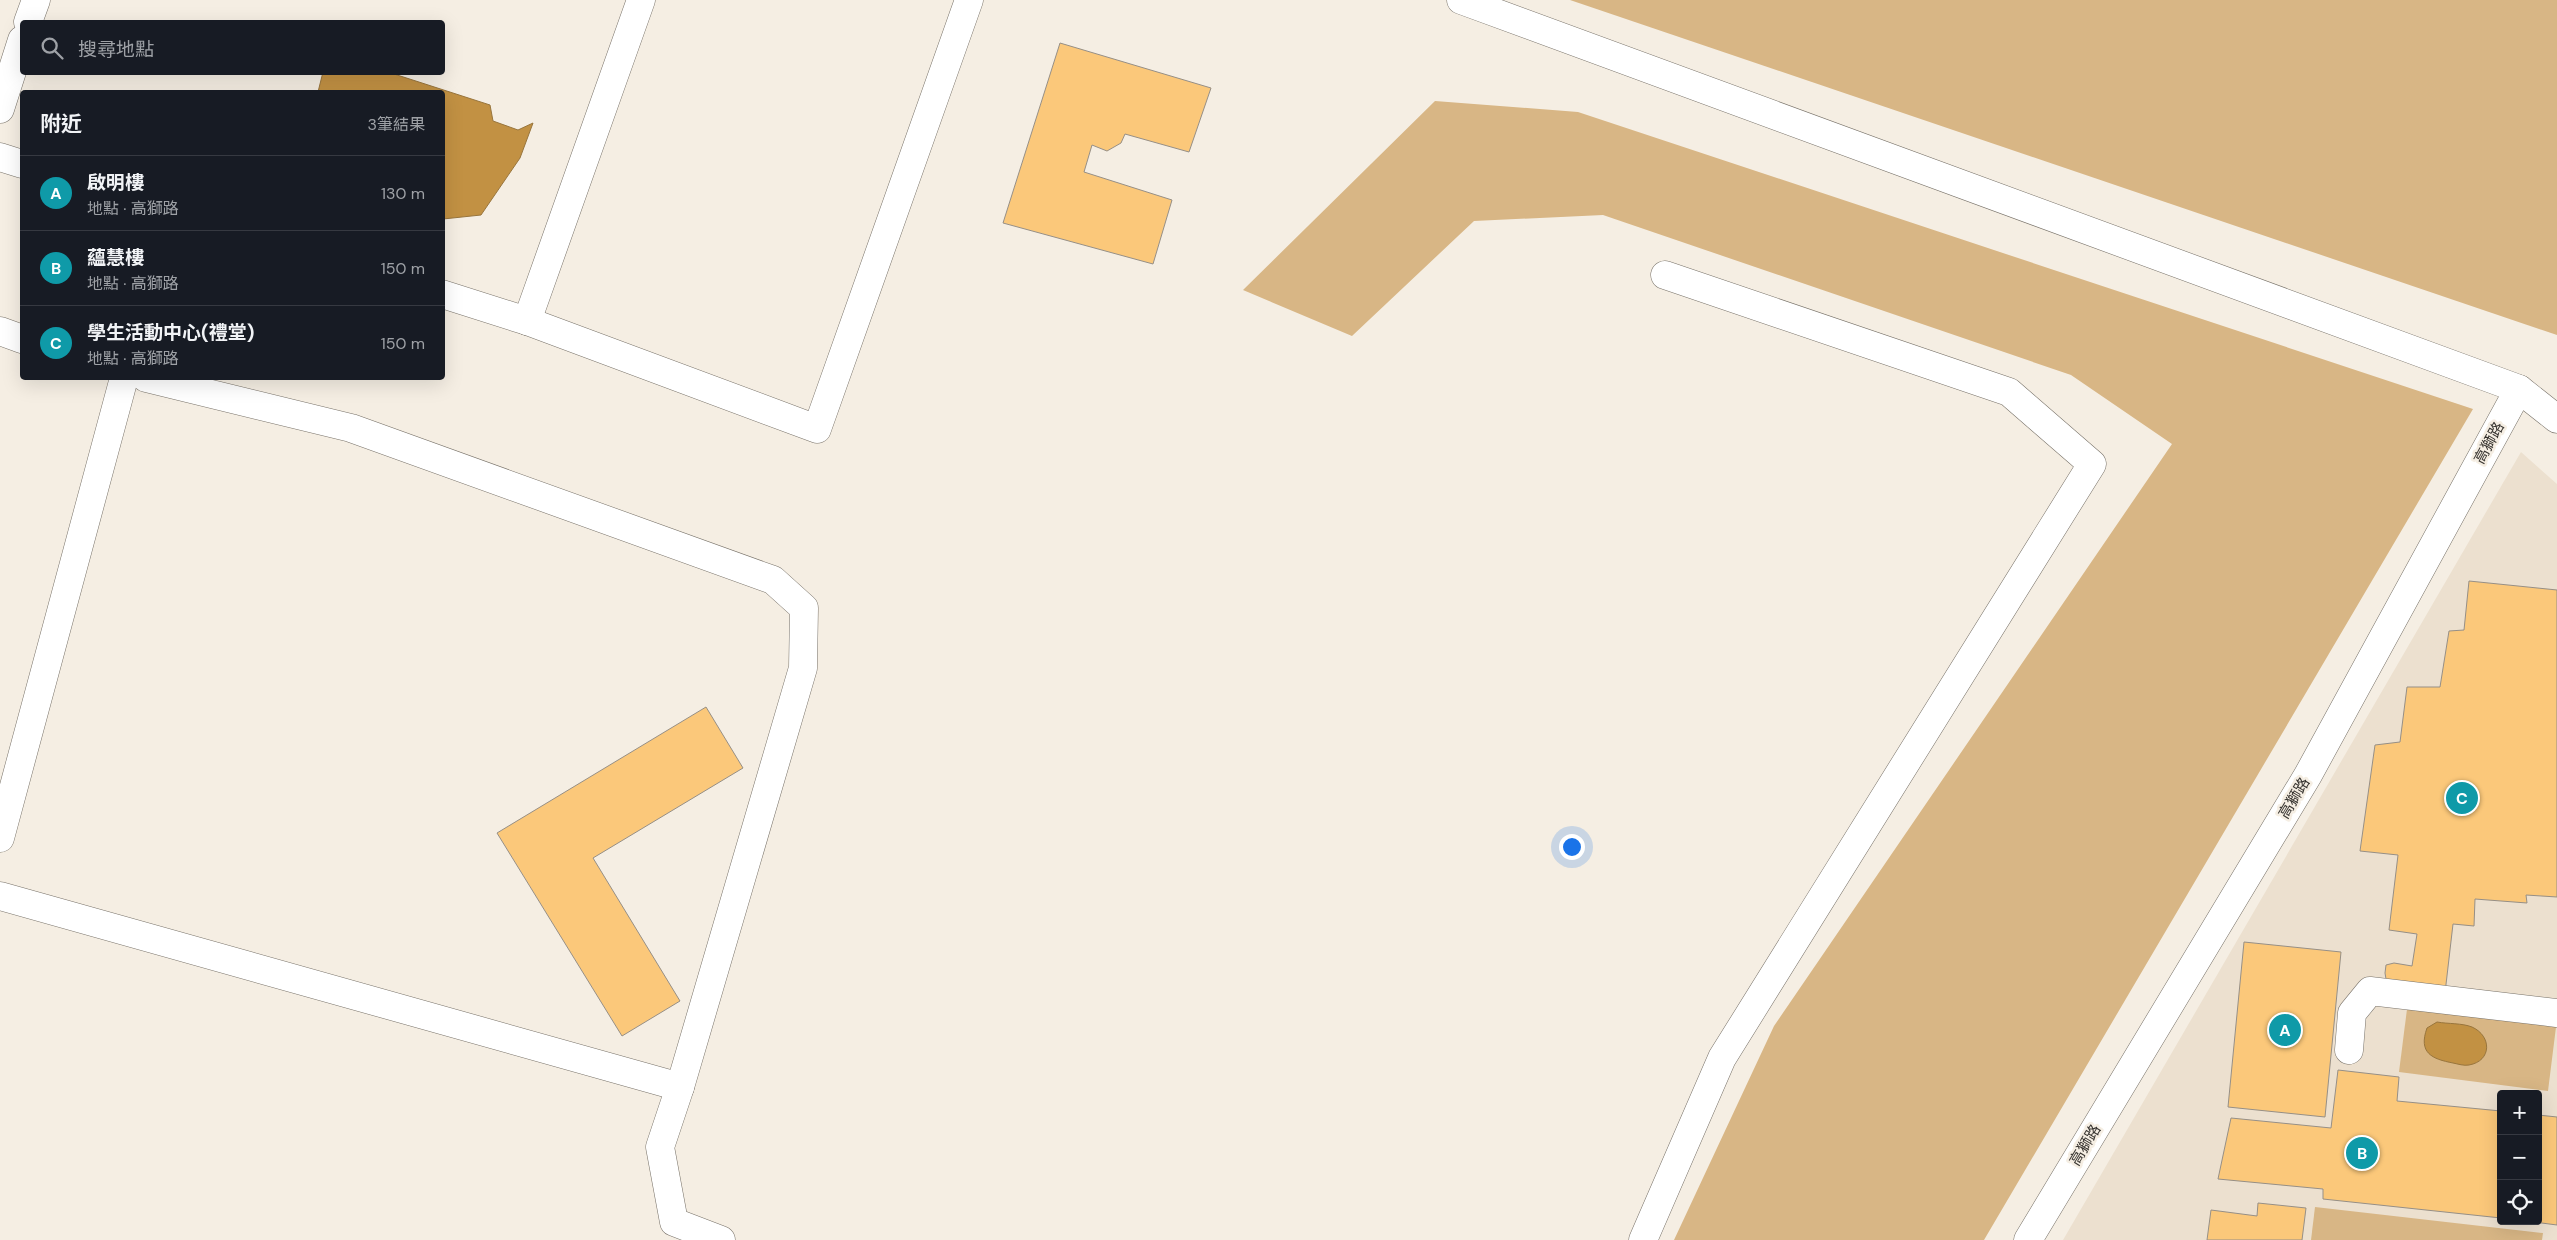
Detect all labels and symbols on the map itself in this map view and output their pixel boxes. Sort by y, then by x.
street label: 高獅路 [2469,418,2509,468]
street label: 高獅路 [2274,774,2314,822]
pin: C [2446,779,2478,817]
your location [1559,834,1585,860]
pin: A [2269,1011,2301,1049]
street label: 高獅路 [2065,1121,2105,1169]
pin: B [2346,1134,2378,1172]

